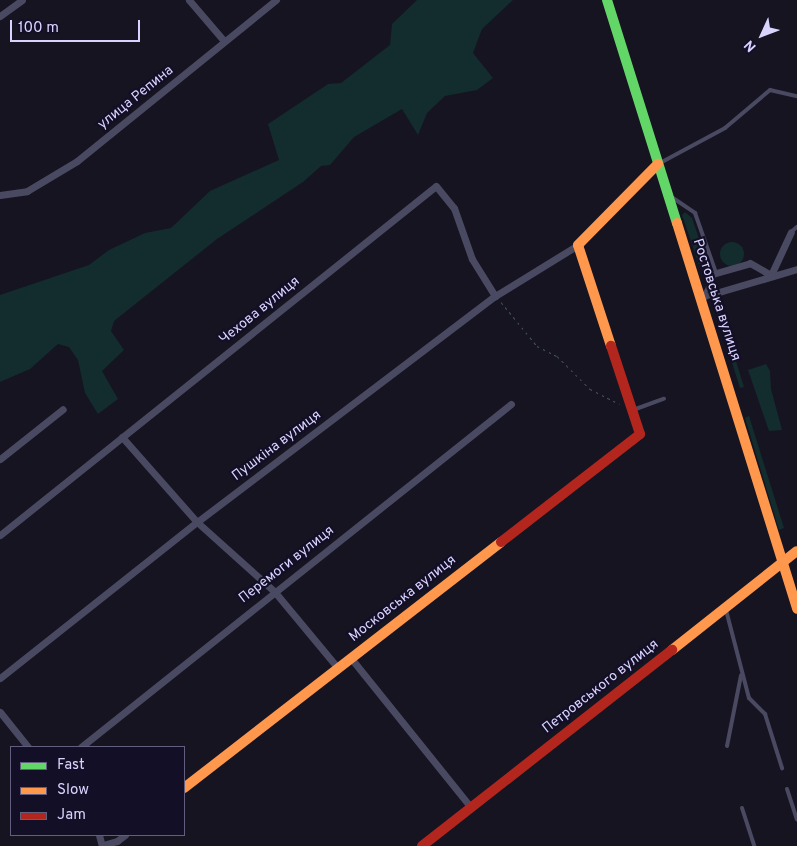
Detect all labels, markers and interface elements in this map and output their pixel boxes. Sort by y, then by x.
scale bar [12,10,142,42]
north arrow [737,10,787,60]
text: 100 m [18,19,59,38]
text: N [741,36,760,55]
street label: улица Репина [95,62,177,134]
street label: Ростовська вулиця [688,237,744,363]
street label: Чехова вулиця [216,273,304,349]
street label: Пушкіна вулиця [229,407,325,485]
street label: Перемоги вулиця [236,523,338,607]
street label: Московська вулиця [346,552,460,646]
street label: Петровського вулиця [540,636,662,738]
legend [10,746,185,836]
text: Fast [57,756,85,775]
text: Slow [57,781,89,800]
text: Jam [57,806,86,825]

